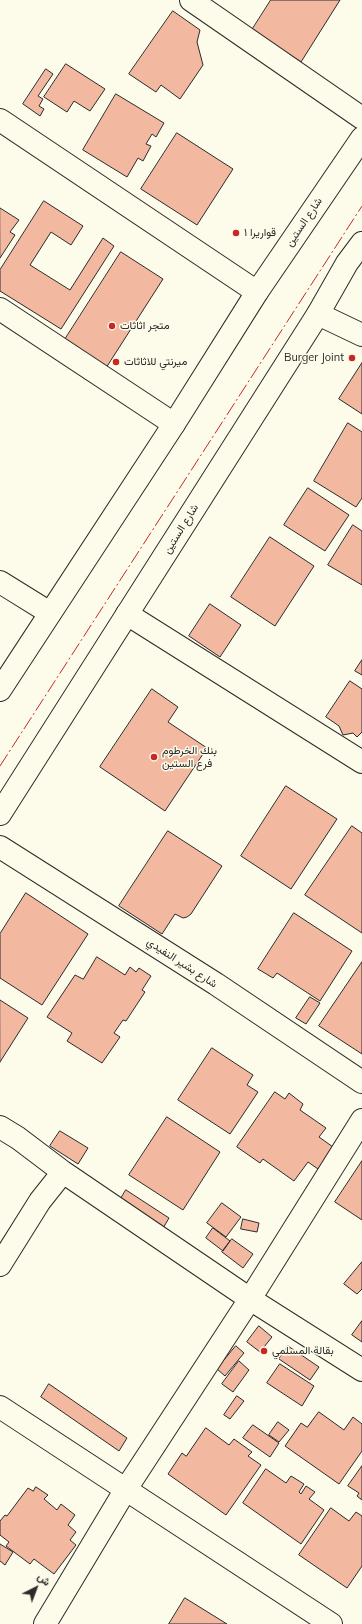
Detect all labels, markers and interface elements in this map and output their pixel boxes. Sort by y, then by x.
street label: شارع الستين [283,195,325,249]
place label: قواريرا ١ [244,226,276,240]
marker: قواريرا ١ [231,228,241,238]
place label: متجر اثاثات [120,319,170,333]
marker: متجر اثاثات [107,321,117,331]
place label: Burger Joint [284,351,344,365]
marker: Burger Joint [347,353,357,363]
place label: ميرنتي للاثاثات [124,355,187,369]
marker: ميرنتي للاثاثات [111,357,121,367]
street label: شارع الستين [161,502,201,556]
place label: بنك الخرطوم فرع الستين [162,744,217,770]
marker: بنك الخرطوم فرع الستين [149,752,159,762]
street label: شارع بشير النفيدي [144,935,220,991]
place label: بقالة المسلمي [272,1344,334,1358]
marker: بقالة المسلمي [259,1346,269,1356]
north arrow [16,1568,56,1608]
text: ش [34,1569,54,1589]

